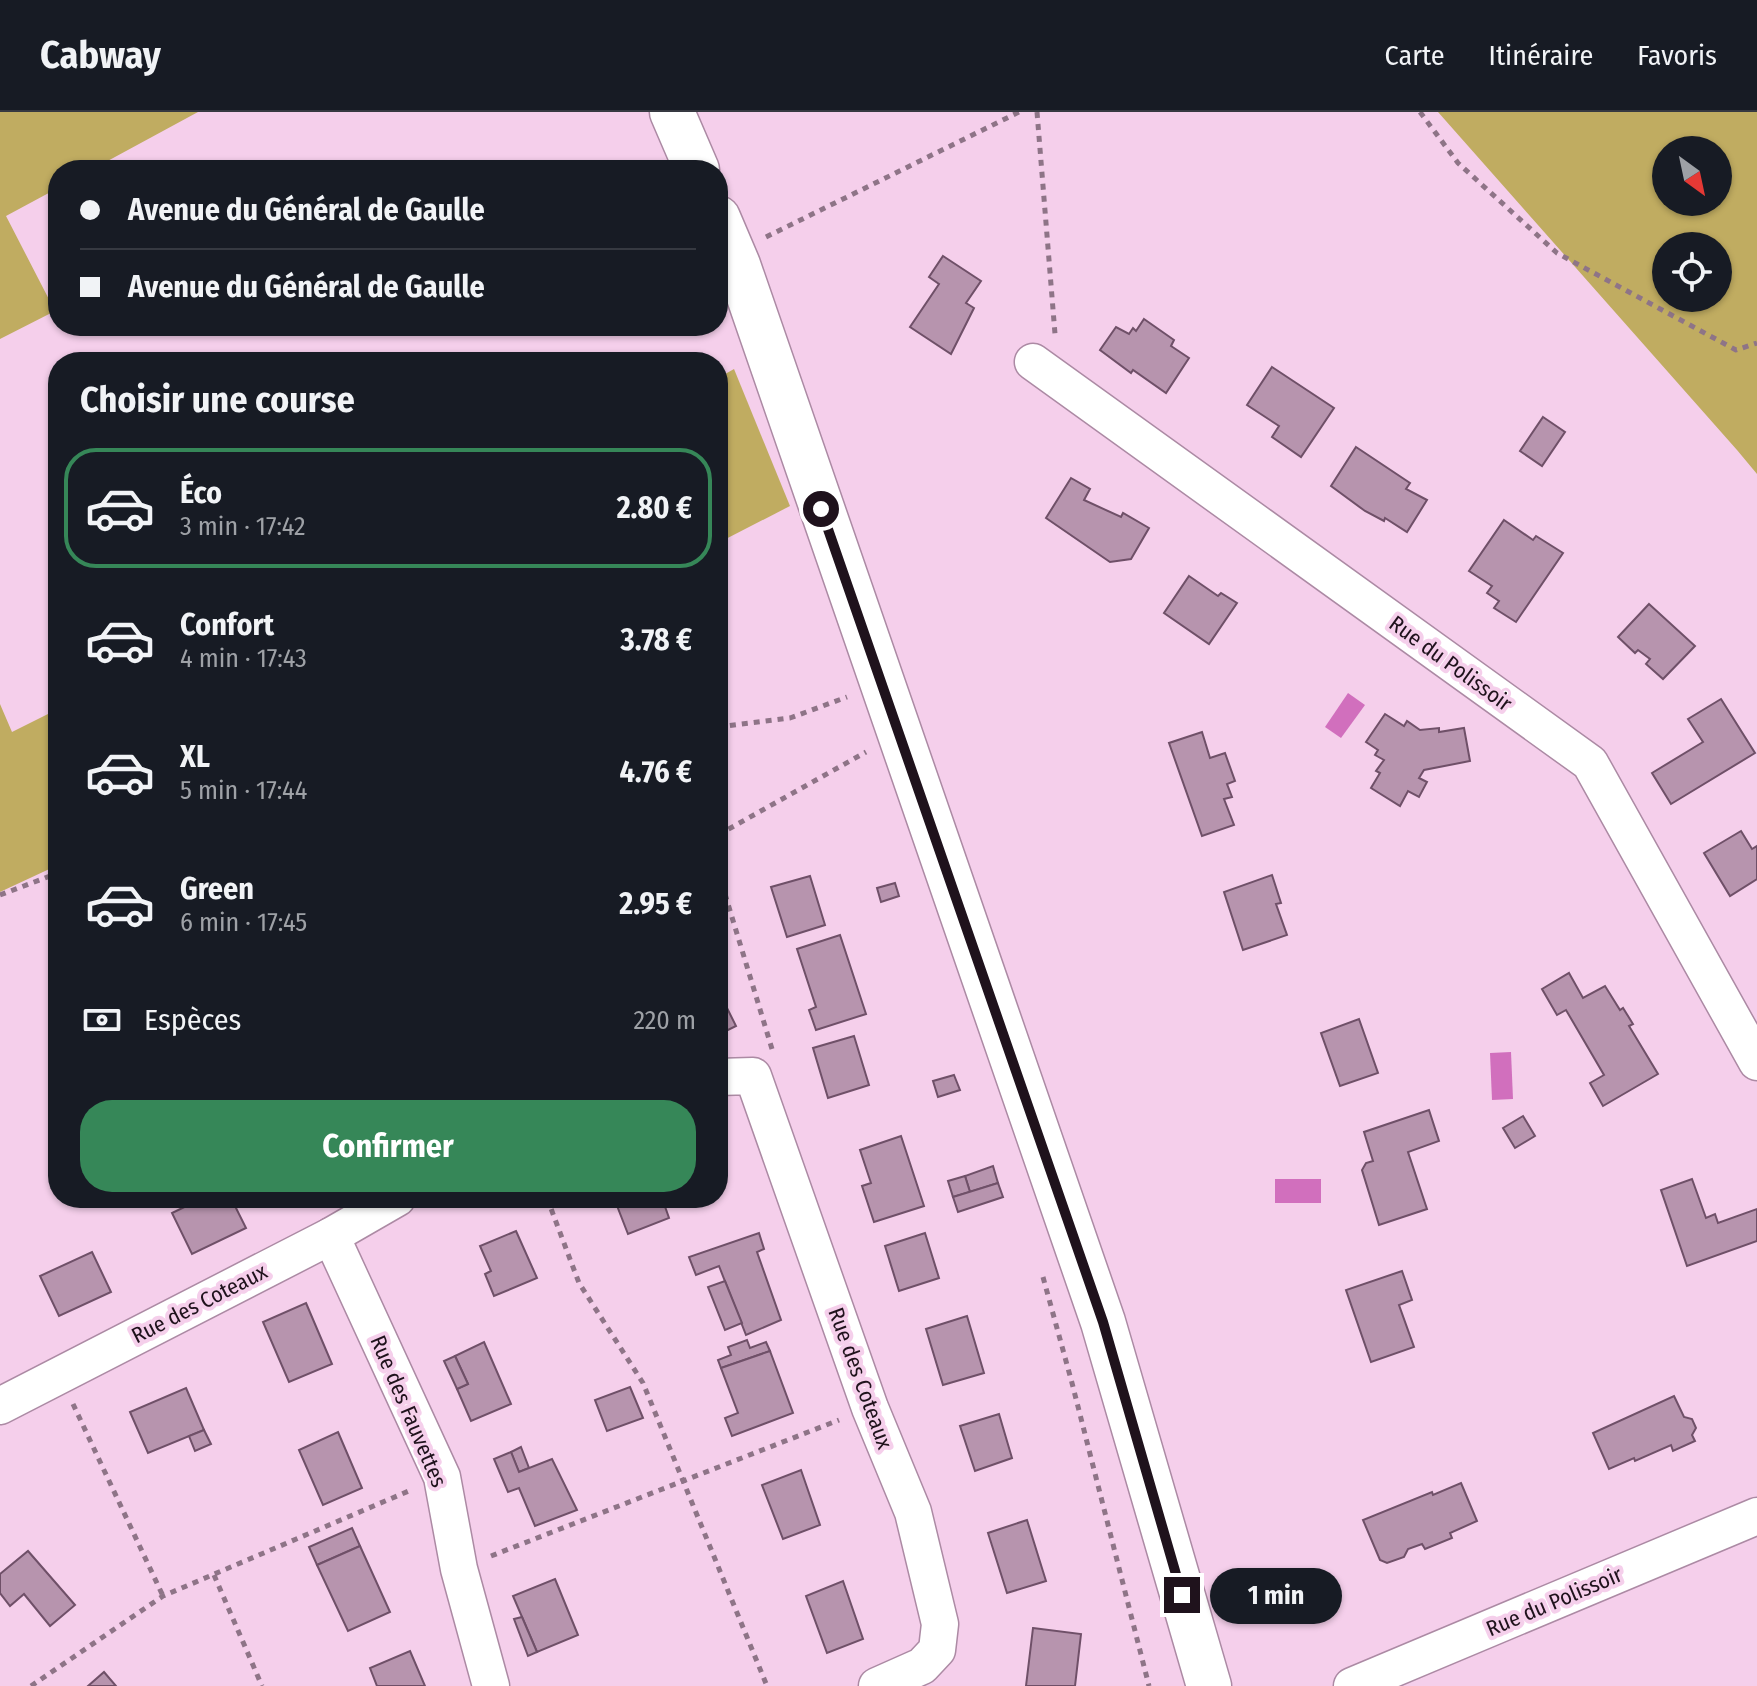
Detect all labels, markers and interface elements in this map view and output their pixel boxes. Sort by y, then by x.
text: Cabway [40,32,161,78]
text: Carte [1385,39,1445,72]
text: Itinéraire [1489,39,1593,72]
text: Favoris [1637,39,1717,72]
north arrow [1652,136,1732,216]
map controls [1652,136,1732,312]
text: Avenue du Général de Gaulle [128,192,485,228]
button: locate [1652,232,1732,312]
text: Avenue du Général de Gaulle [128,269,485,305]
text: Choisir une course [80,378,355,422]
icon: car [84,472,156,544]
text: Éco [180,475,222,511]
text: 2.80 € [617,490,692,526]
route start [803,491,839,527]
text: 3 min · 17:42 [180,511,306,542]
icon: car [84,604,156,676]
text: Confort [180,607,274,643]
street label: Rue du Polissoir [1384,610,1518,717]
text: 3.78 € [620,622,692,658]
text: 4 min · 17:43 [180,643,307,674]
icon: car [84,736,156,808]
text: XL [180,739,210,775]
text: 4.76 € [619,754,692,790]
text: 5 min · 17:44 [180,775,307,806]
icon: car [84,868,156,940]
text: Green [180,871,254,907]
text: 2.95 € [619,886,692,922]
text: 6 min · 17:45 [180,907,307,938]
icon: cash [80,998,124,1042]
text: Espèces [144,1002,241,1038]
text: 220 m [633,1005,696,1036]
button: Confirmer [80,1100,696,1192]
street label: Rue des Coteaux [127,1258,272,1349]
street label: Rue des Coteaux [822,1304,899,1453]
street label: Rue des Fauvettes [364,1331,453,1491]
street label: Rue du Polissoir [1482,1561,1627,1642]
callout: 1 min [1210,1567,1342,1623]
route end [1164,1577,1200,1613]
text: 1 min [1248,1580,1304,1611]

